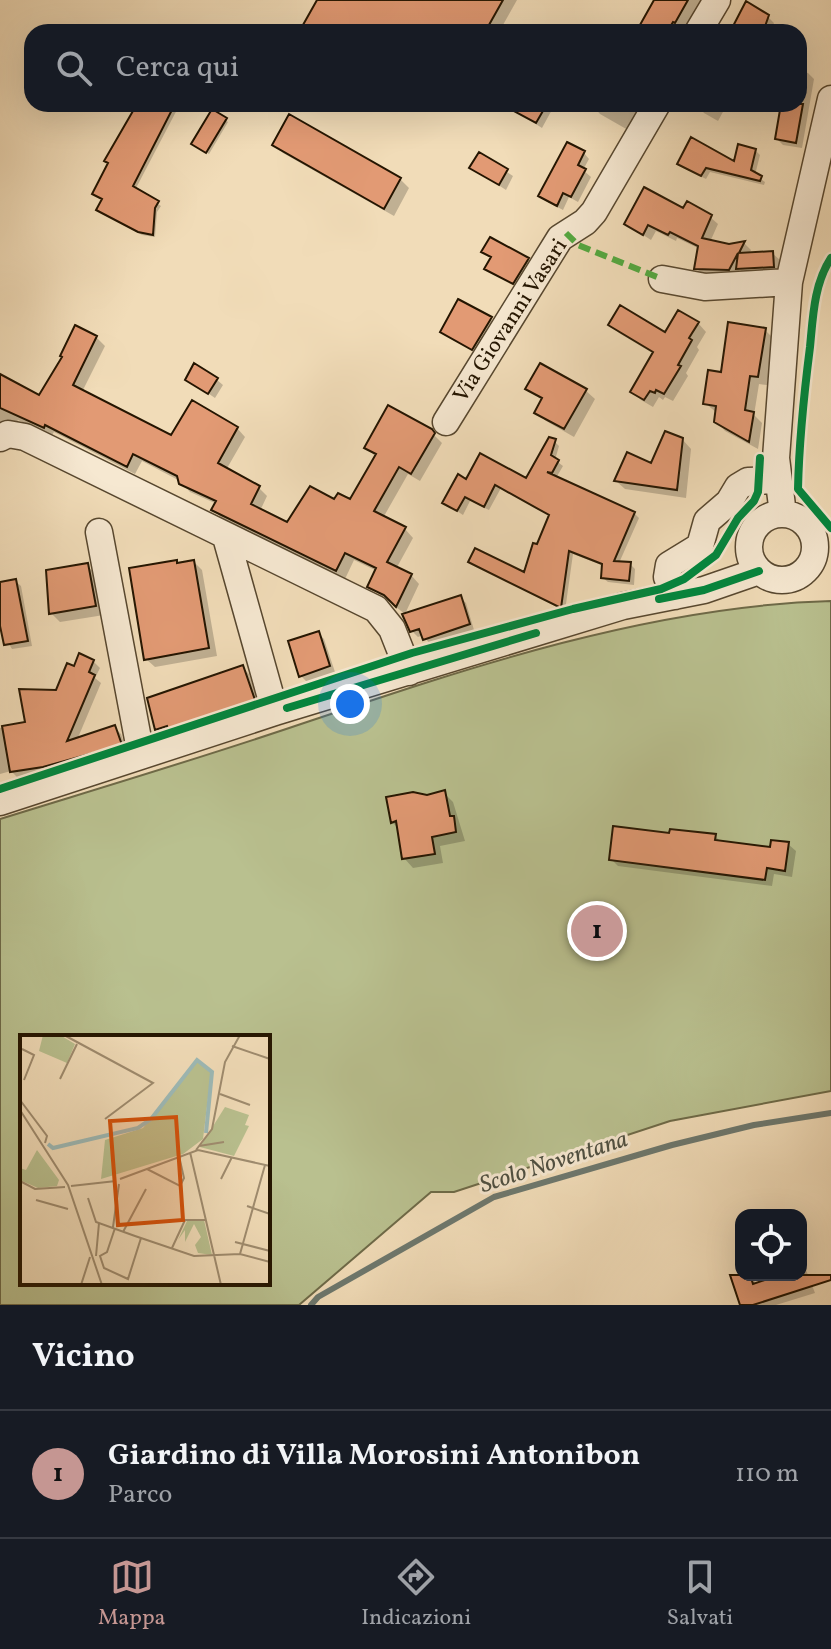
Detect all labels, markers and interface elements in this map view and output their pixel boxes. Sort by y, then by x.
search box [24,24,807,112]
icon: search [52,46,96,90]
text: Cerca qui [116,47,239,89]
street label: Via Giovanni Vasari [446,233,576,409]
your location [330,684,370,724]
pin: 1 [571,901,623,961]
inset map [20,1035,270,1285]
water label: Scolo Noventana [476,1123,632,1203]
map controls [735,1209,807,1281]
button: locate [735,1209,807,1281]
text: Vicino [32,1334,135,1381]
text: Giardino di Villa Morosini Antonibon [108,1435,640,1477]
text: 1 [53,1456,63,1492]
text: 110 m [735,1456,799,1492]
text: Parco [108,1477,172,1513]
tab: Mappa [98,1555,165,1634]
tab: Indicazioni [361,1555,471,1634]
tab: Salvati [667,1555,733,1634]

